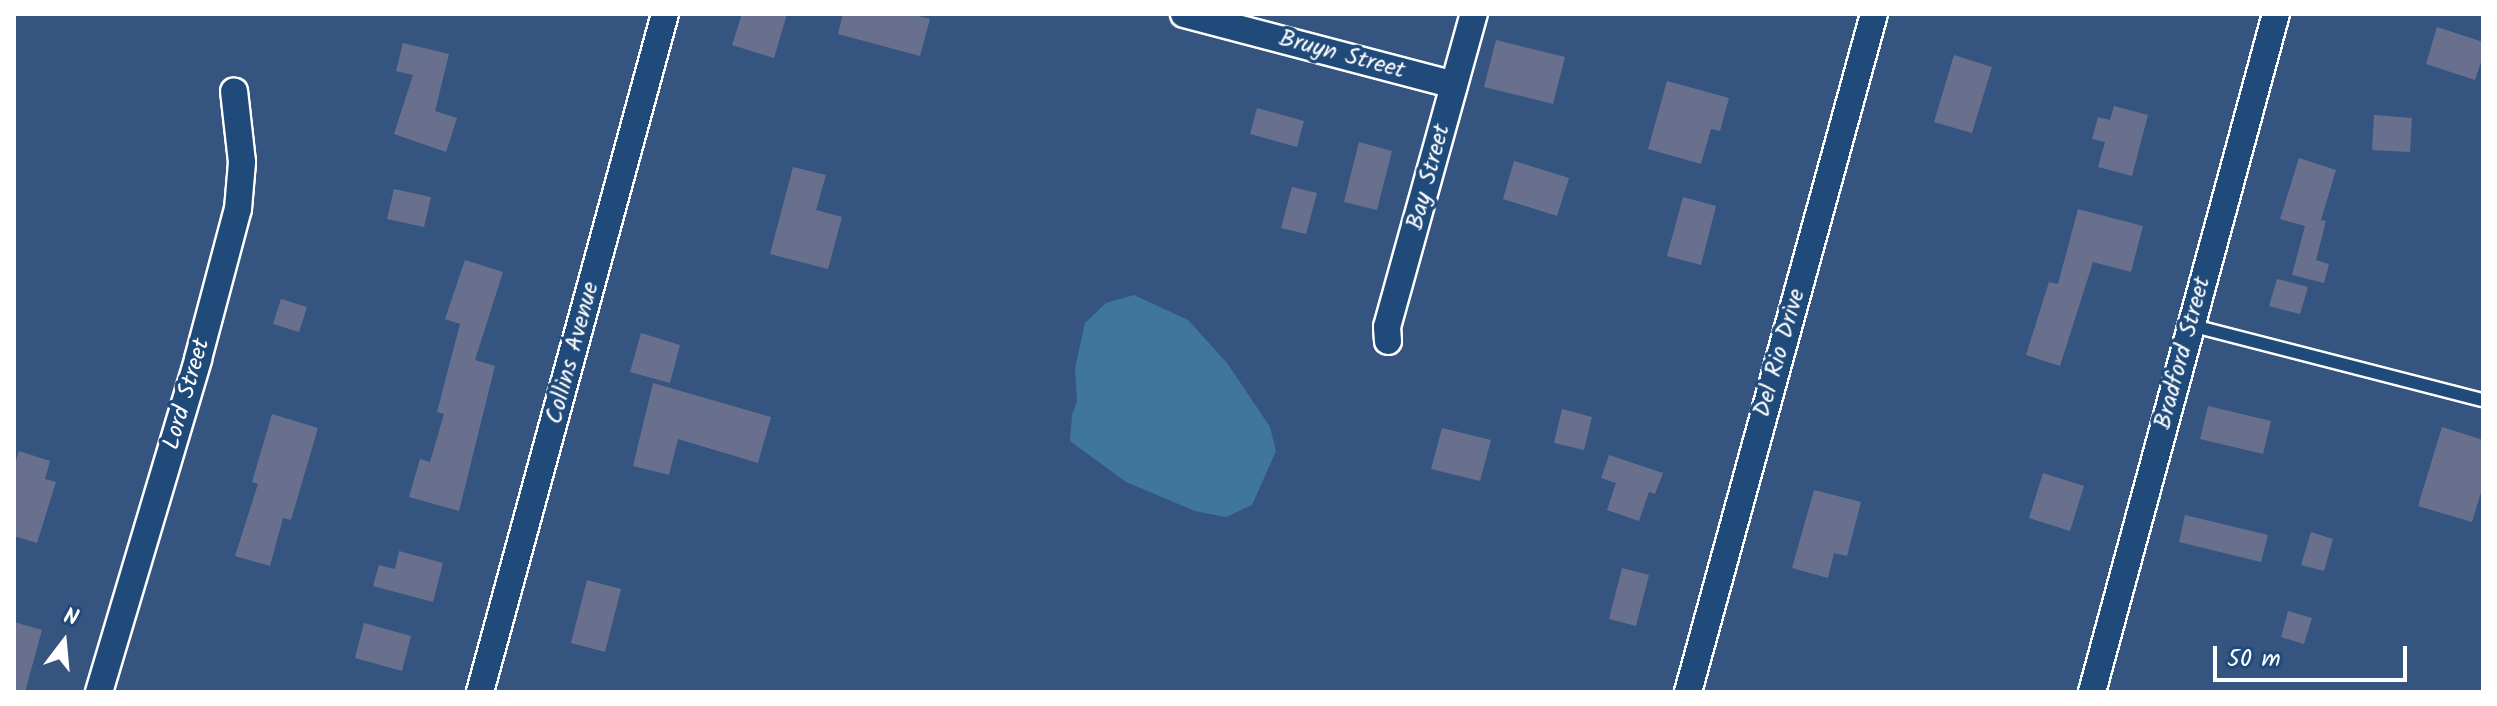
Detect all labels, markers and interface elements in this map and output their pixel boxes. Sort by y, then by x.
street label: Bruyn Street [1276,24,1408,86]
street label: Bay Street [1401,121,1457,233]
street label: Bradford Street [2149,274,2217,432]
street label: Collins Avenue [540,279,606,427]
street label: Del Rio Drive [1748,286,1812,420]
street label: Lord Street [157,335,217,453]
text: N [59,600,82,637]
north arrow [24,602,104,682]
scale bar [2217,630,2411,680]
text: 50 m [2227,640,2281,679]

